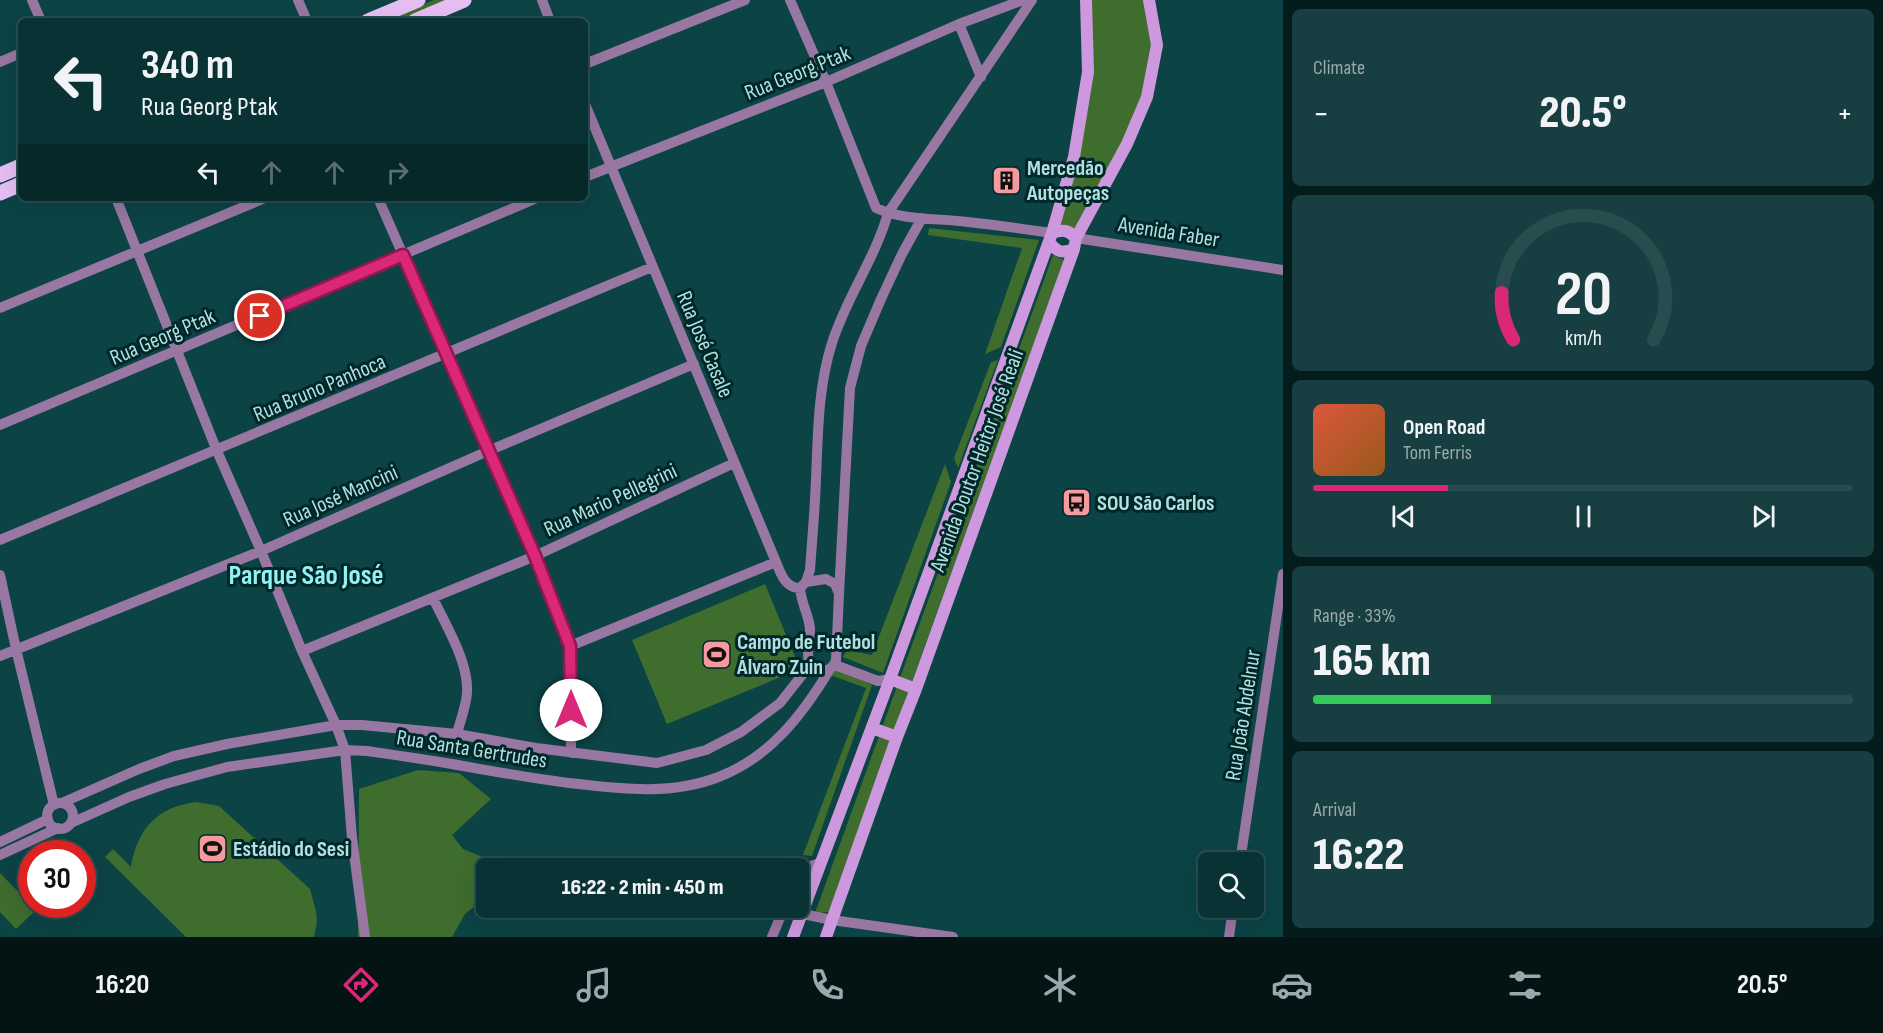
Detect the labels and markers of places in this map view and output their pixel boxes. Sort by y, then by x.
place label: Mercedão Autopeças [1026,155,1109,207]
building icon: Mercedão Autopeças [990,164,1022,196]
pin [234,290,285,341]
bus stop icon: SOU São Carlos [1060,486,1092,518]
place label: SOU São Carlos [1097,490,1215,517]
place label: Campo de Futebol Álvaro Zuin [736,629,875,681]
sports icon: Campo de Futebol Álvaro Zuin [700,638,732,670]
sports icon: Estádio do Sesi [196,832,228,864]
place label: Estádio do Sesi [233,836,349,863]

